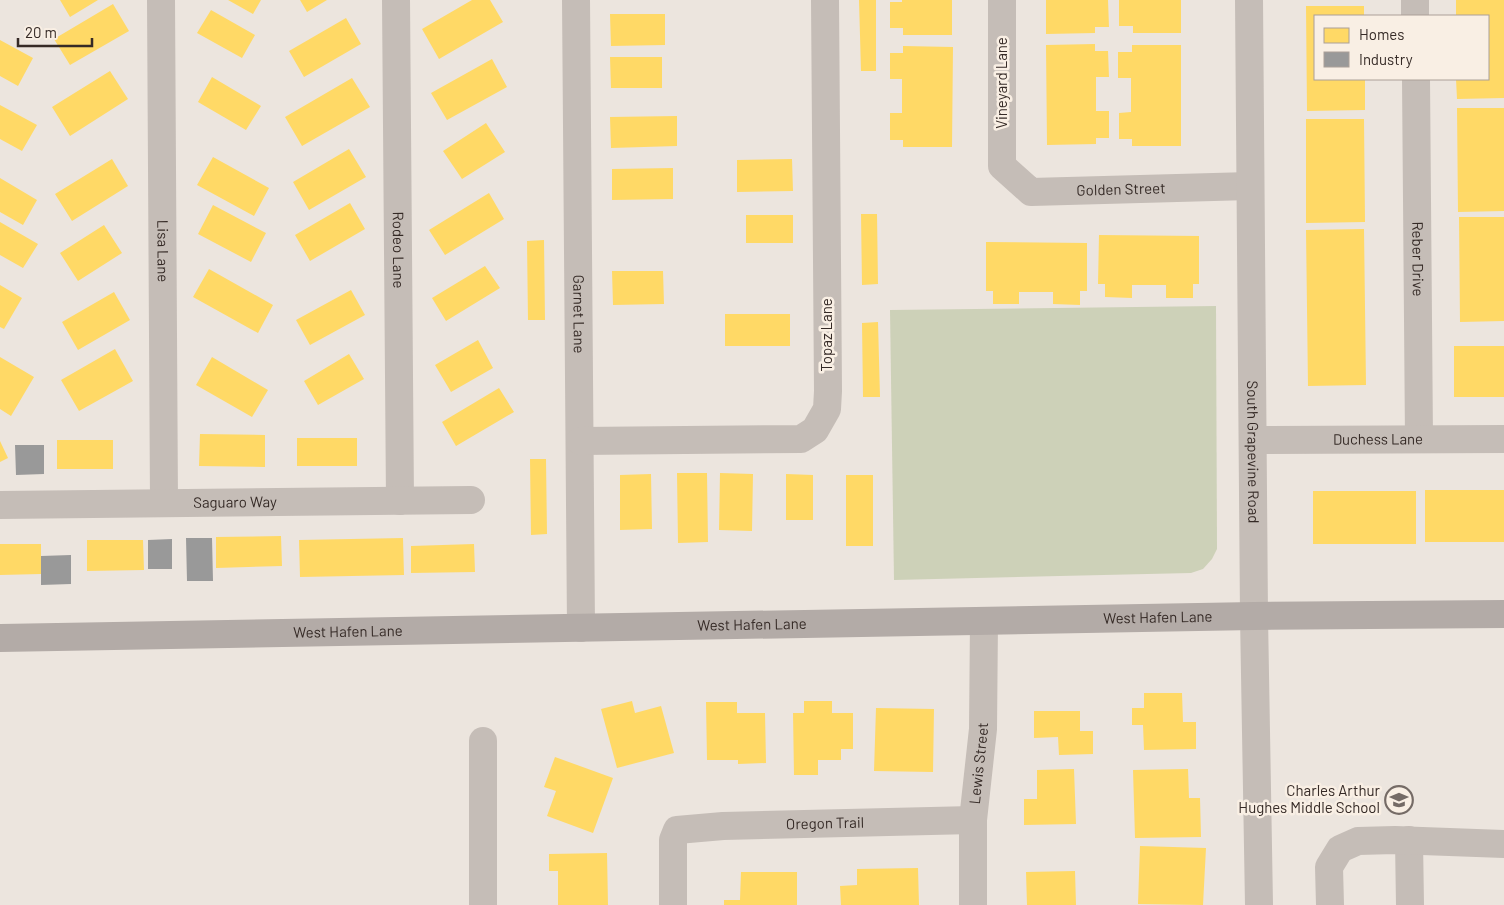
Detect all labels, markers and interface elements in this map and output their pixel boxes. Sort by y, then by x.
scale bar [18,15,91,47]
legend [1314,15,1489,80]
text: 20 m [25,23,57,41]
text: Homes [1359,25,1404,43]
street label: Vineyard Lane [992,37,1010,129]
text: Industry [1359,50,1413,68]
street label: Golden Street [1076,178,1166,199]
street label: Rodeo Lane [390,211,408,289]
street label: Lisa Lane [154,220,173,282]
street label: Reber Drive [1409,221,1428,297]
street label: Garnet Lane [570,275,589,353]
street label: Topaz Lane [817,298,835,372]
street label: South Grapevine Road [1244,380,1263,524]
street label: Duchess Lane [1333,429,1423,448]
street label: Saguaro Way [193,492,277,511]
street label: West Hafen Lane [1103,607,1213,627]
street label: West Hafen Lane [697,614,807,634]
street label: West Hafen Lane [293,621,403,641]
street label: Lewis Street [965,722,991,805]
place label: Charles Arthur Hughes Middle School [1238,781,1381,816]
school or university icon: Charles Arthur Hughes Middle School [1384,785,1414,815]
street label: Oregon Trail [786,813,864,832]

